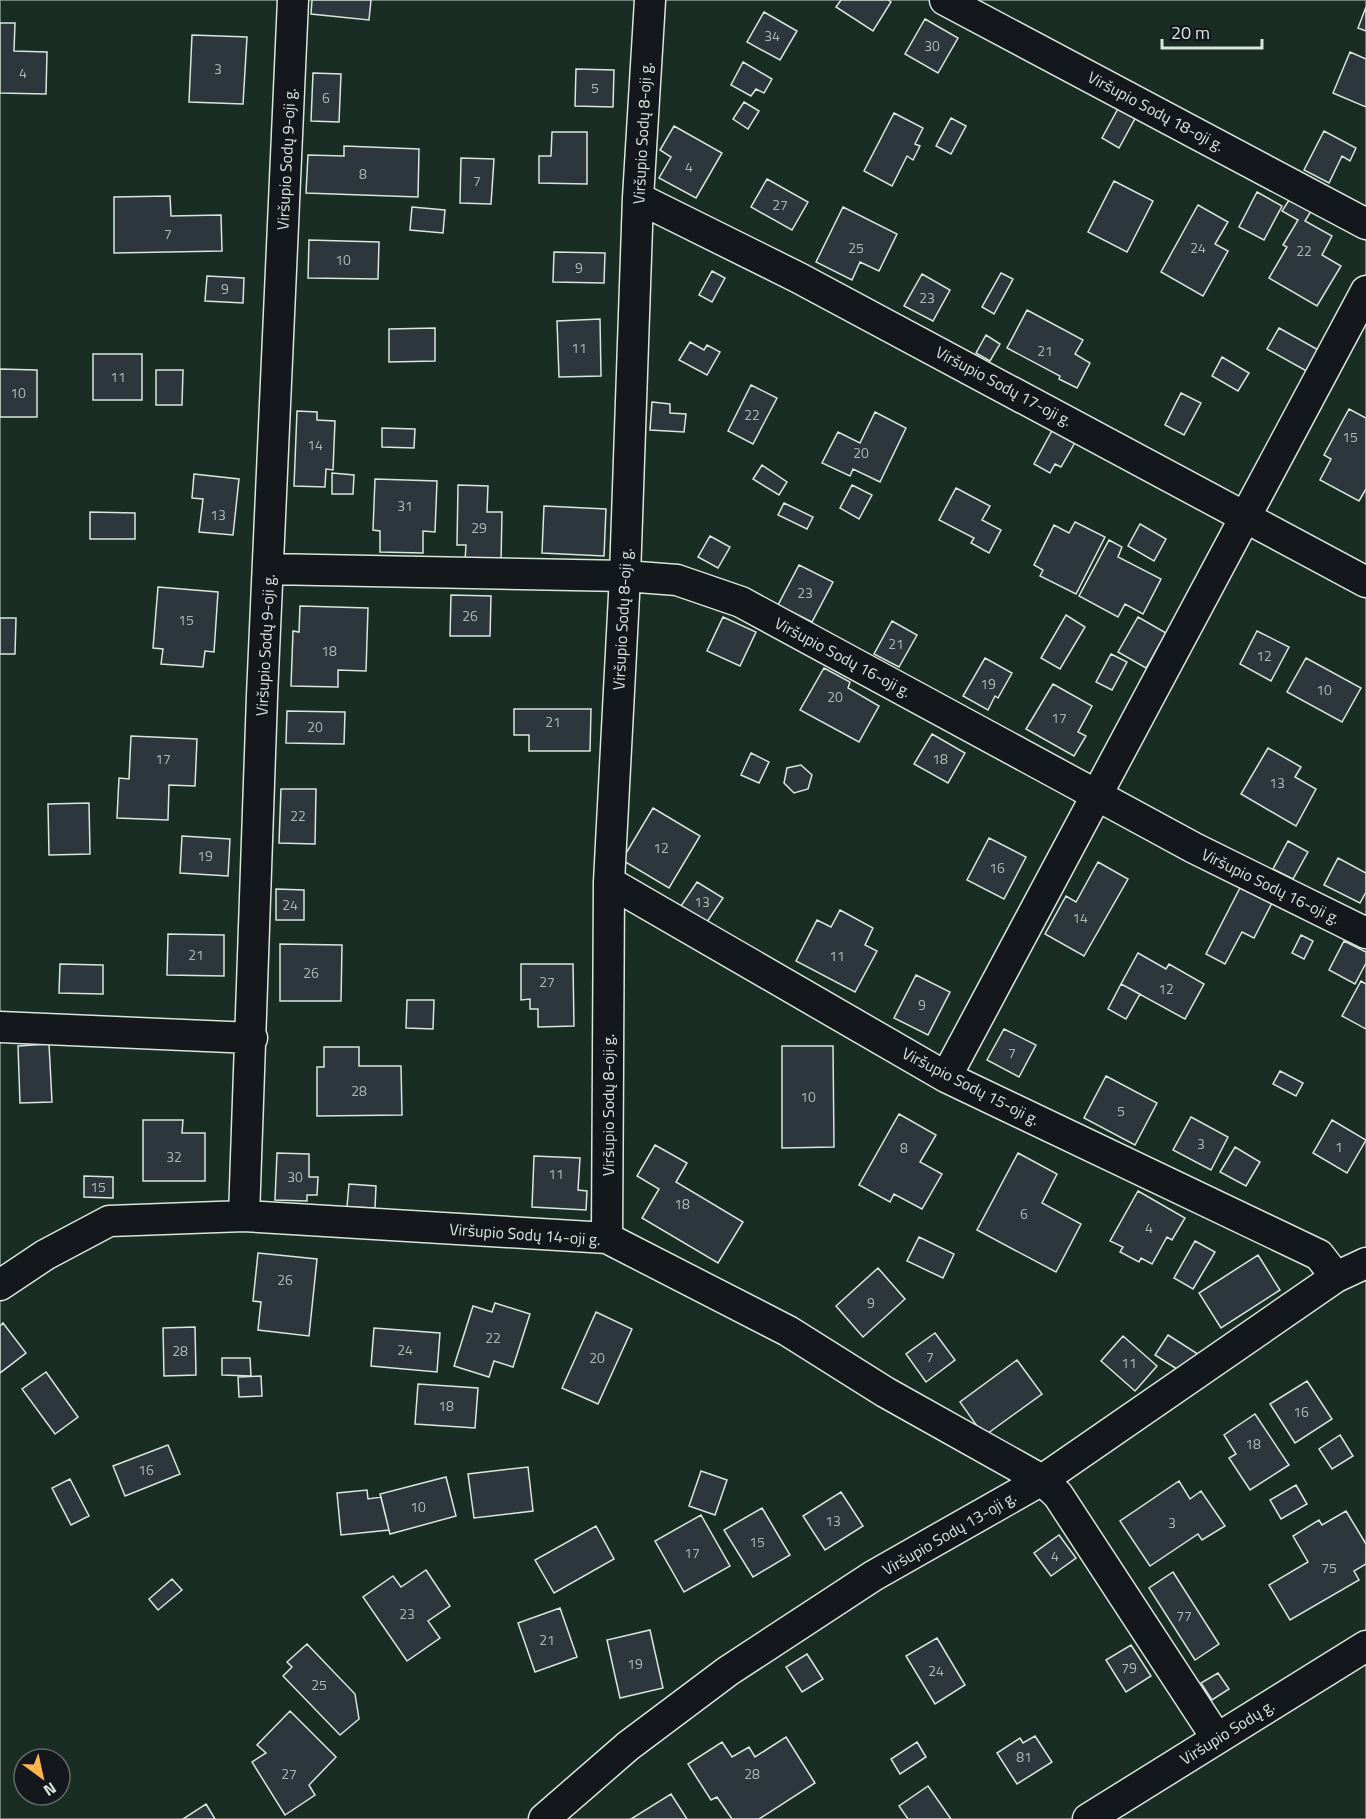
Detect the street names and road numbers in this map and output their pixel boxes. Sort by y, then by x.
street label: Viršupio Sodų 8-oji g. [626,61,658,205]
street label: Viršupio Sodų 18-oji g. [1084,65,1228,157]
street label: Viršupio Sodų 9-oji g. [270,87,302,231]
street label: Viršupio Sodų 17-oji g. [932,340,1076,432]
street label: Viršupio Sodų 8-oji g. [606,547,638,691]
street label: Viršupio Sodų 9-oji g. [249,573,281,717]
street label: Viršupio Sodų 16-oji g. [771,611,915,703]
street label: Viršupio Sodų 16-oji g. [1198,842,1344,930]
street label: Viršupio Sodų 8-oji g. [596,1034,620,1176]
street label: Viršupio Sodų 15-oji g. [898,1041,1044,1131]
street label: Viršupio Sodų 14-oji g. [449,1217,601,1251]
street label: Viršupio Sodų 13-oji g. [877,1485,1021,1581]
street label: Viršupio Sodų g. [1175,1693,1279,1771]

